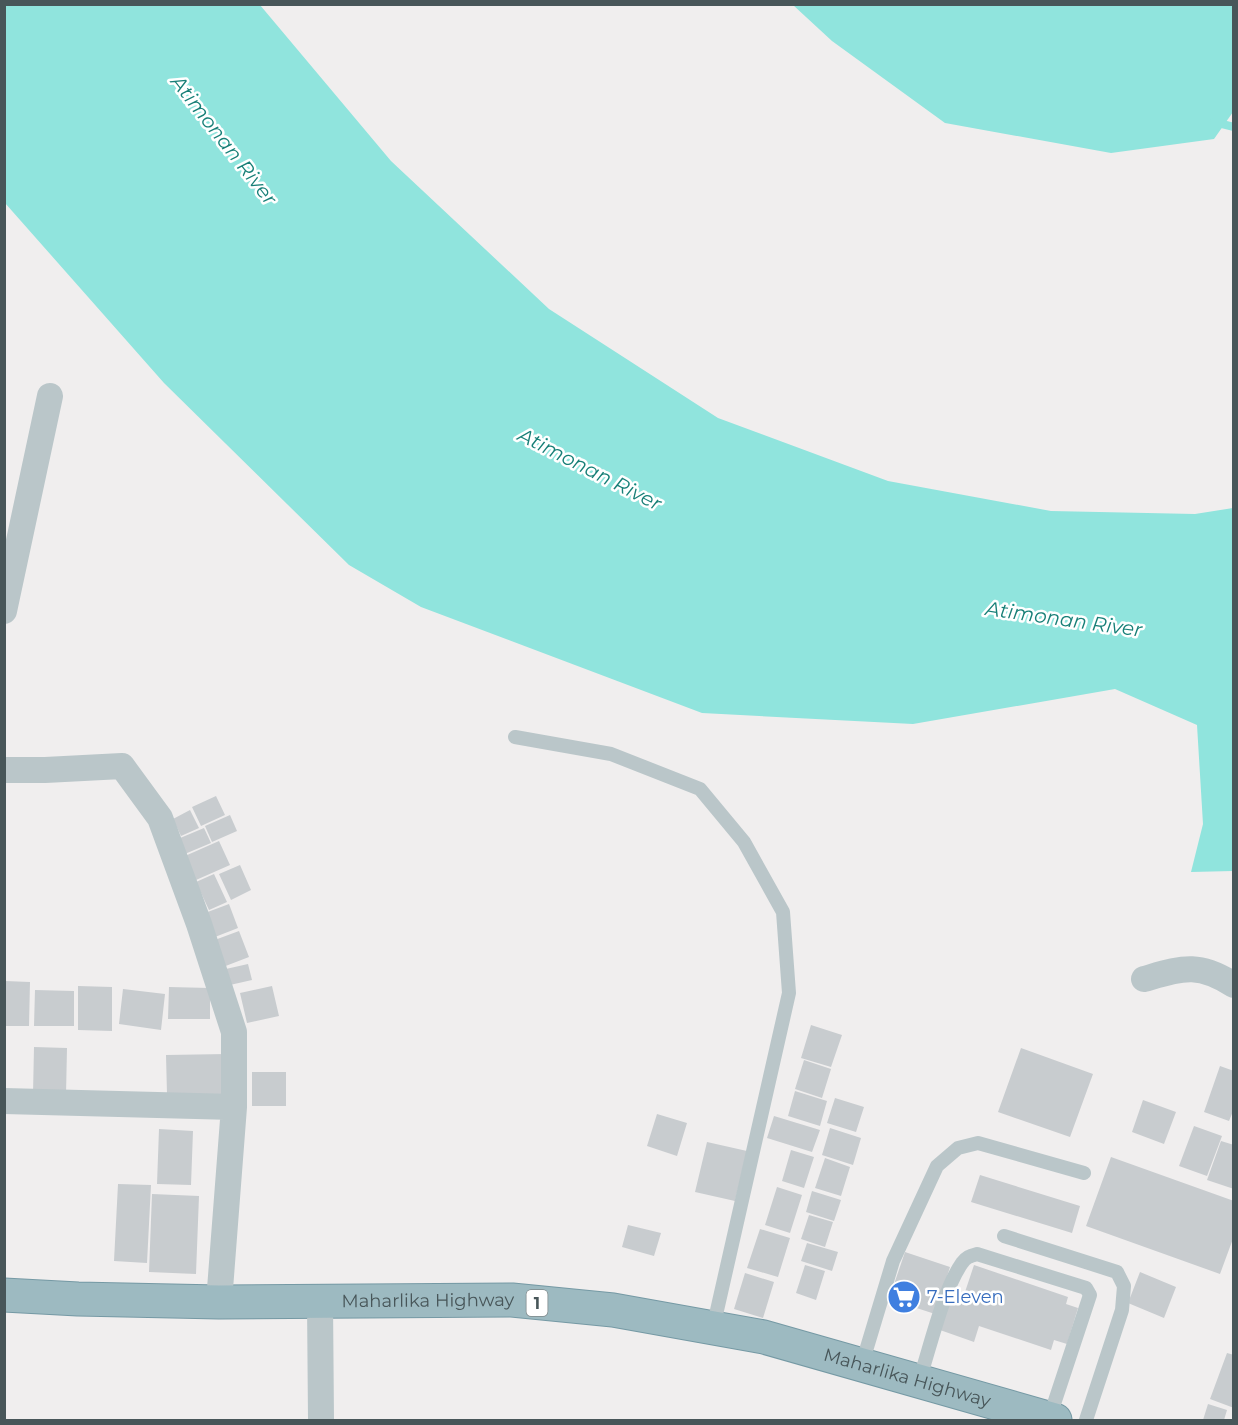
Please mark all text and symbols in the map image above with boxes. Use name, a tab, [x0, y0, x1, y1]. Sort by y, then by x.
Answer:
water label: Atimonan River	[165, 70, 283, 210]
water label: Atimonan River	[513, 422, 667, 516]
water label: Atimonan River	[983, 596, 1145, 642]
supermarket icon: 7-Eleven	[886, 1279, 922, 1315]
place label: 7-Eleven	[927, 1286, 1004, 1308]
street label: Maharlika Highway	[341, 1289, 515, 1312]
road number: 1	[526, 1290, 548, 1316]
street label: Maharlika Highway	[821, 1344, 994, 1412]

